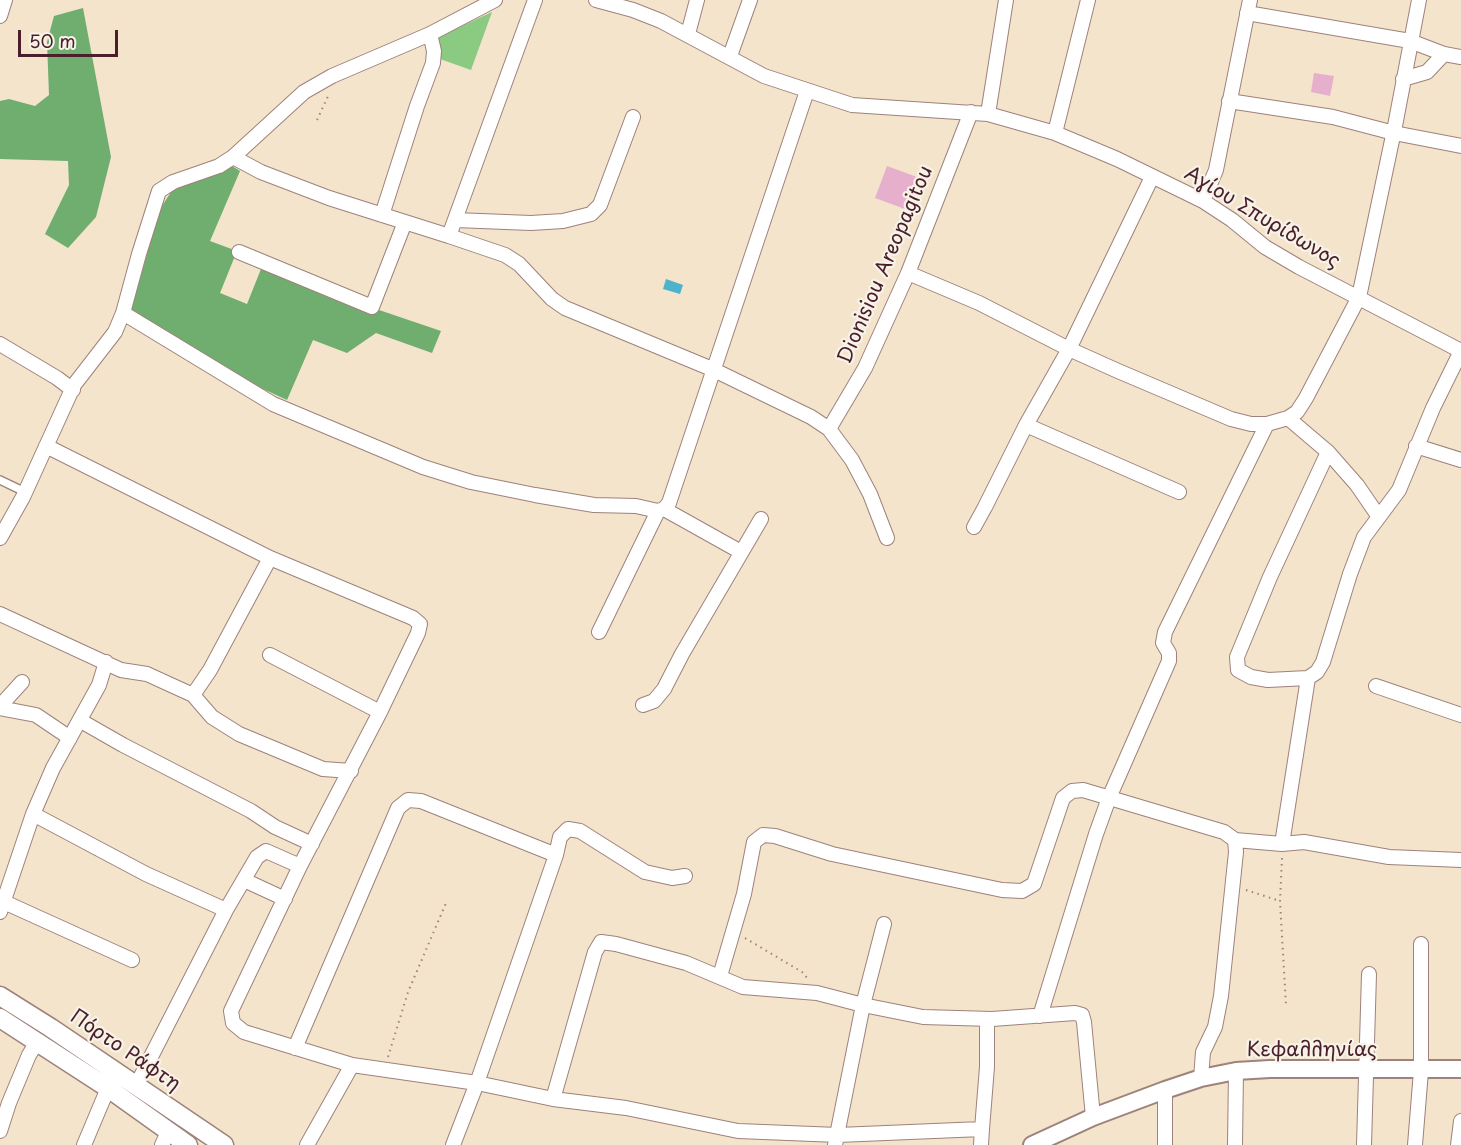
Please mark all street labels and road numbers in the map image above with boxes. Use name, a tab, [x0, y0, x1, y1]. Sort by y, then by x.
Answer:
street label: Dionisiou Areopagitou	[833, 162, 939, 368]
street label: Αγίου Σπυρίδωνος	[1180, 162, 1344, 274]
street label: Πόρτο Ράφτη	[65, 1005, 185, 1097]
street label: Κεφαλληνίας	[1247, 1038, 1377, 1062]

